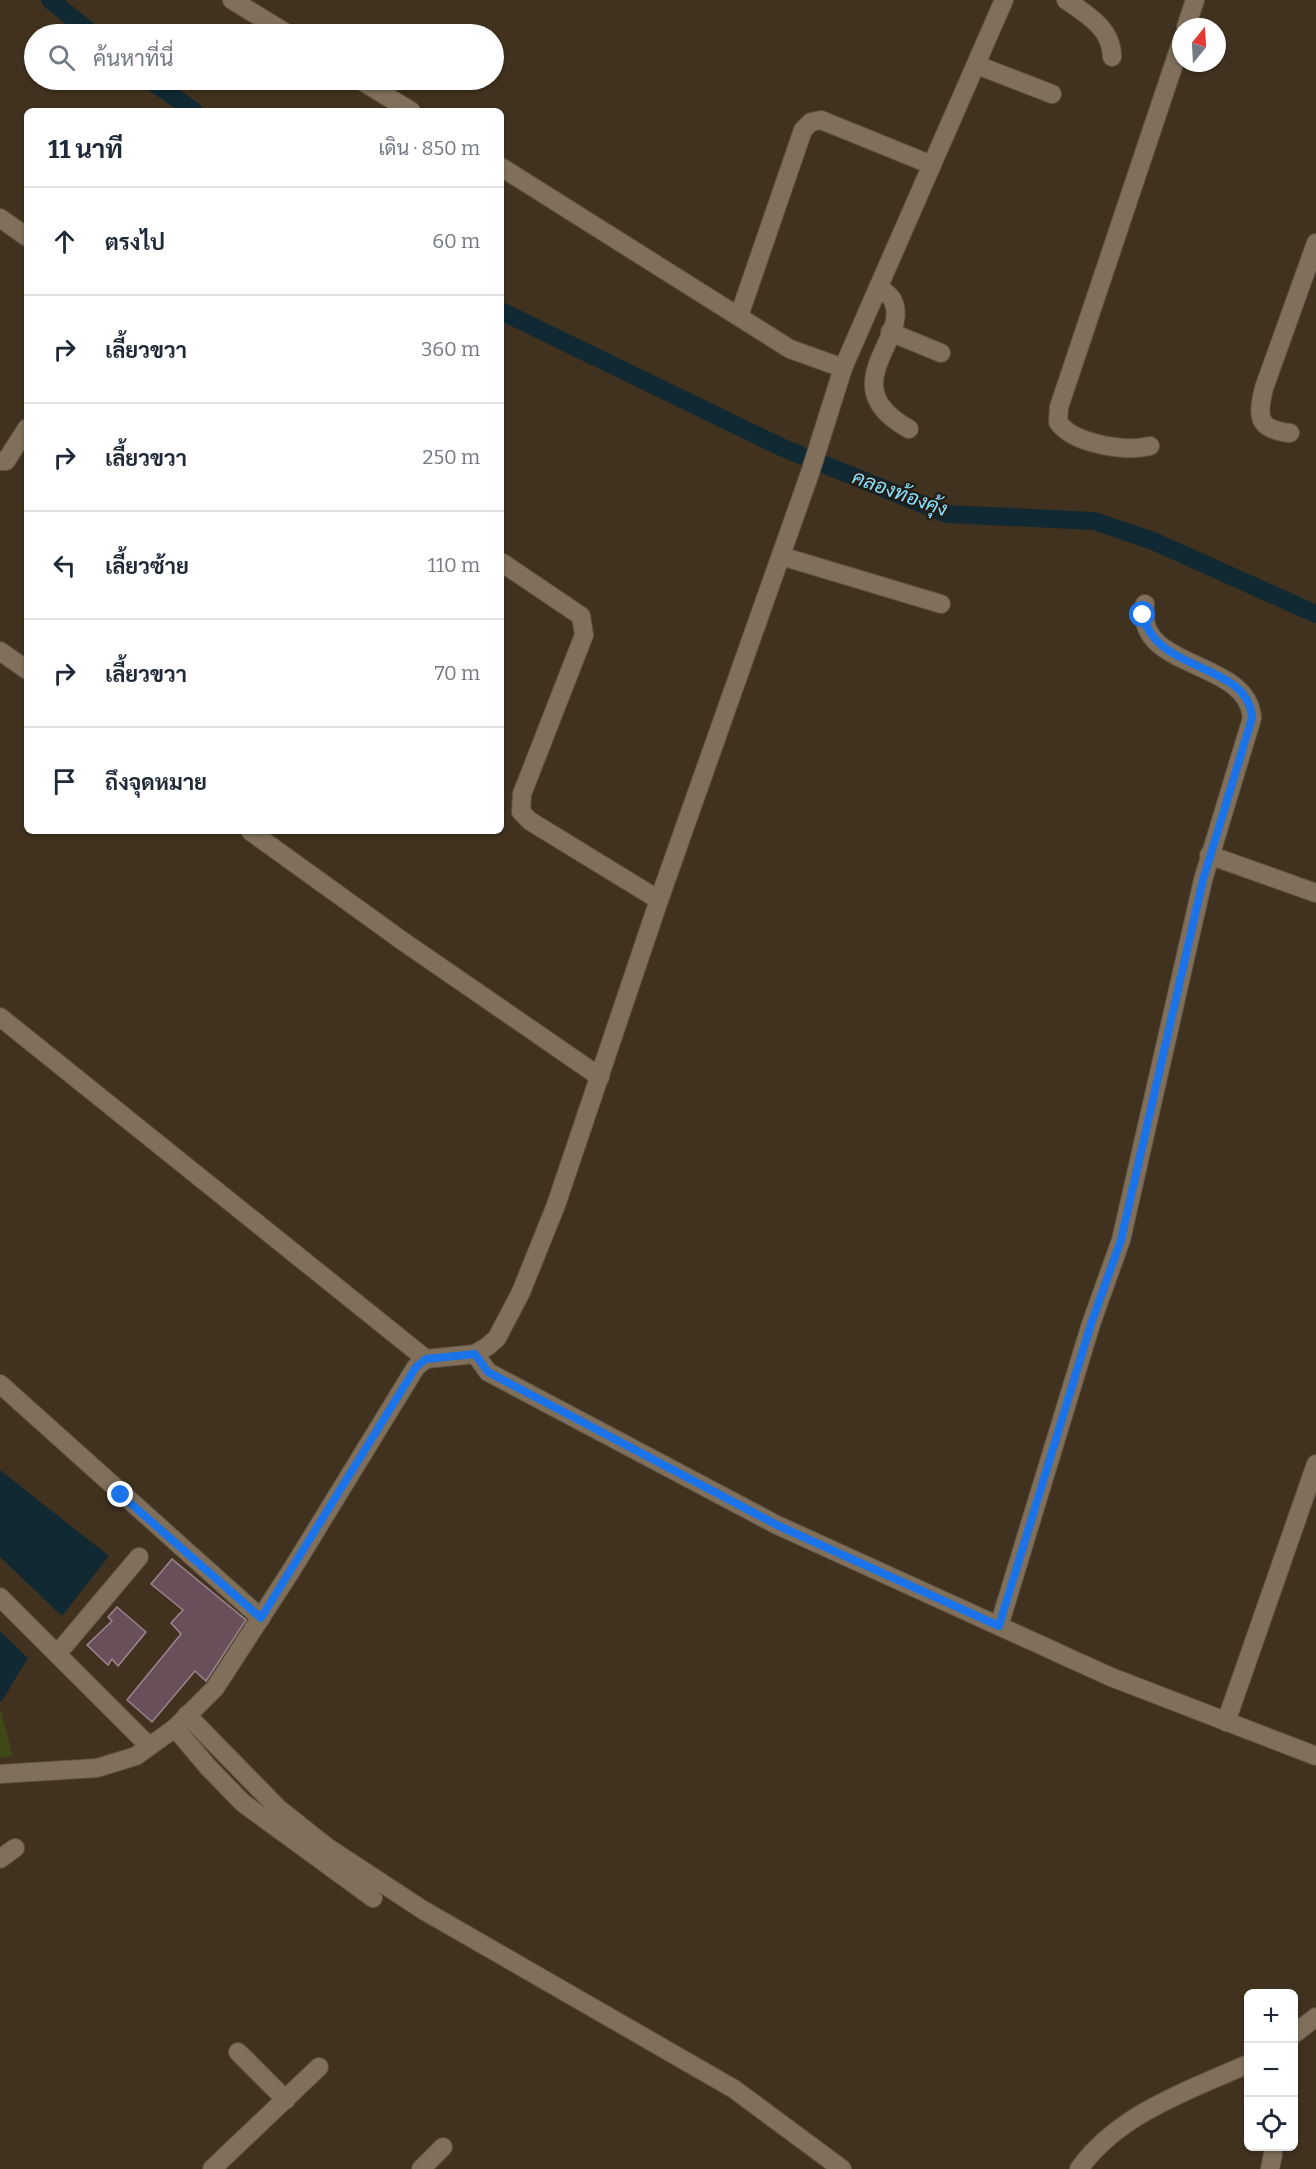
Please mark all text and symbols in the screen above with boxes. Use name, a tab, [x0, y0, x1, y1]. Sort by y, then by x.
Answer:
north arrow	[1172, 18, 1226, 72]
search box	[24, 24, 504, 90]
icon: search	[45, 41, 78, 74]
text: ค้นหาที่นี่	[93, 45, 173, 72]
text: 11 นาที	[48, 134, 123, 165]
text: เดิน · 850 m	[378, 136, 480, 160]
icon: ahead	[48, 225, 81, 258]
text: ตรงไป	[105, 229, 165, 256]
text: 60 m	[432, 229, 480, 253]
icon: right	[48, 333, 81, 366]
text: เลี้ยวขวา	[105, 337, 187, 364]
text: 360 m	[421, 337, 480, 361]
icon: right	[48, 441, 81, 474]
text: เลี้ยวขวา	[105, 445, 187, 472]
text: 250 m	[423, 445, 480, 469]
water label: คลองท้องคุ้ง	[848, 464, 951, 523]
icon: left	[48, 549, 81, 582]
text: เลี้ยวซ้าย	[105, 553, 189, 580]
text: 110 m	[428, 553, 480, 577]
route start	[1129, 601, 1155, 627]
icon: right	[48, 657, 81, 690]
text: เลี้ยวขวา	[105, 661, 187, 688]
text: 70 m	[434, 661, 480, 685]
icon: arrive	[48, 765, 81, 798]
text: ถึงจุดหมาย	[105, 769, 207, 796]
route end	[107, 1481, 133, 1507]
map controls	[1244, 1989, 1298, 2151]
button: +	[1244, 1989, 1298, 2043]
button: −	[1244, 2043, 1298, 2097]
button: locate	[1244, 2097, 1298, 2151]

